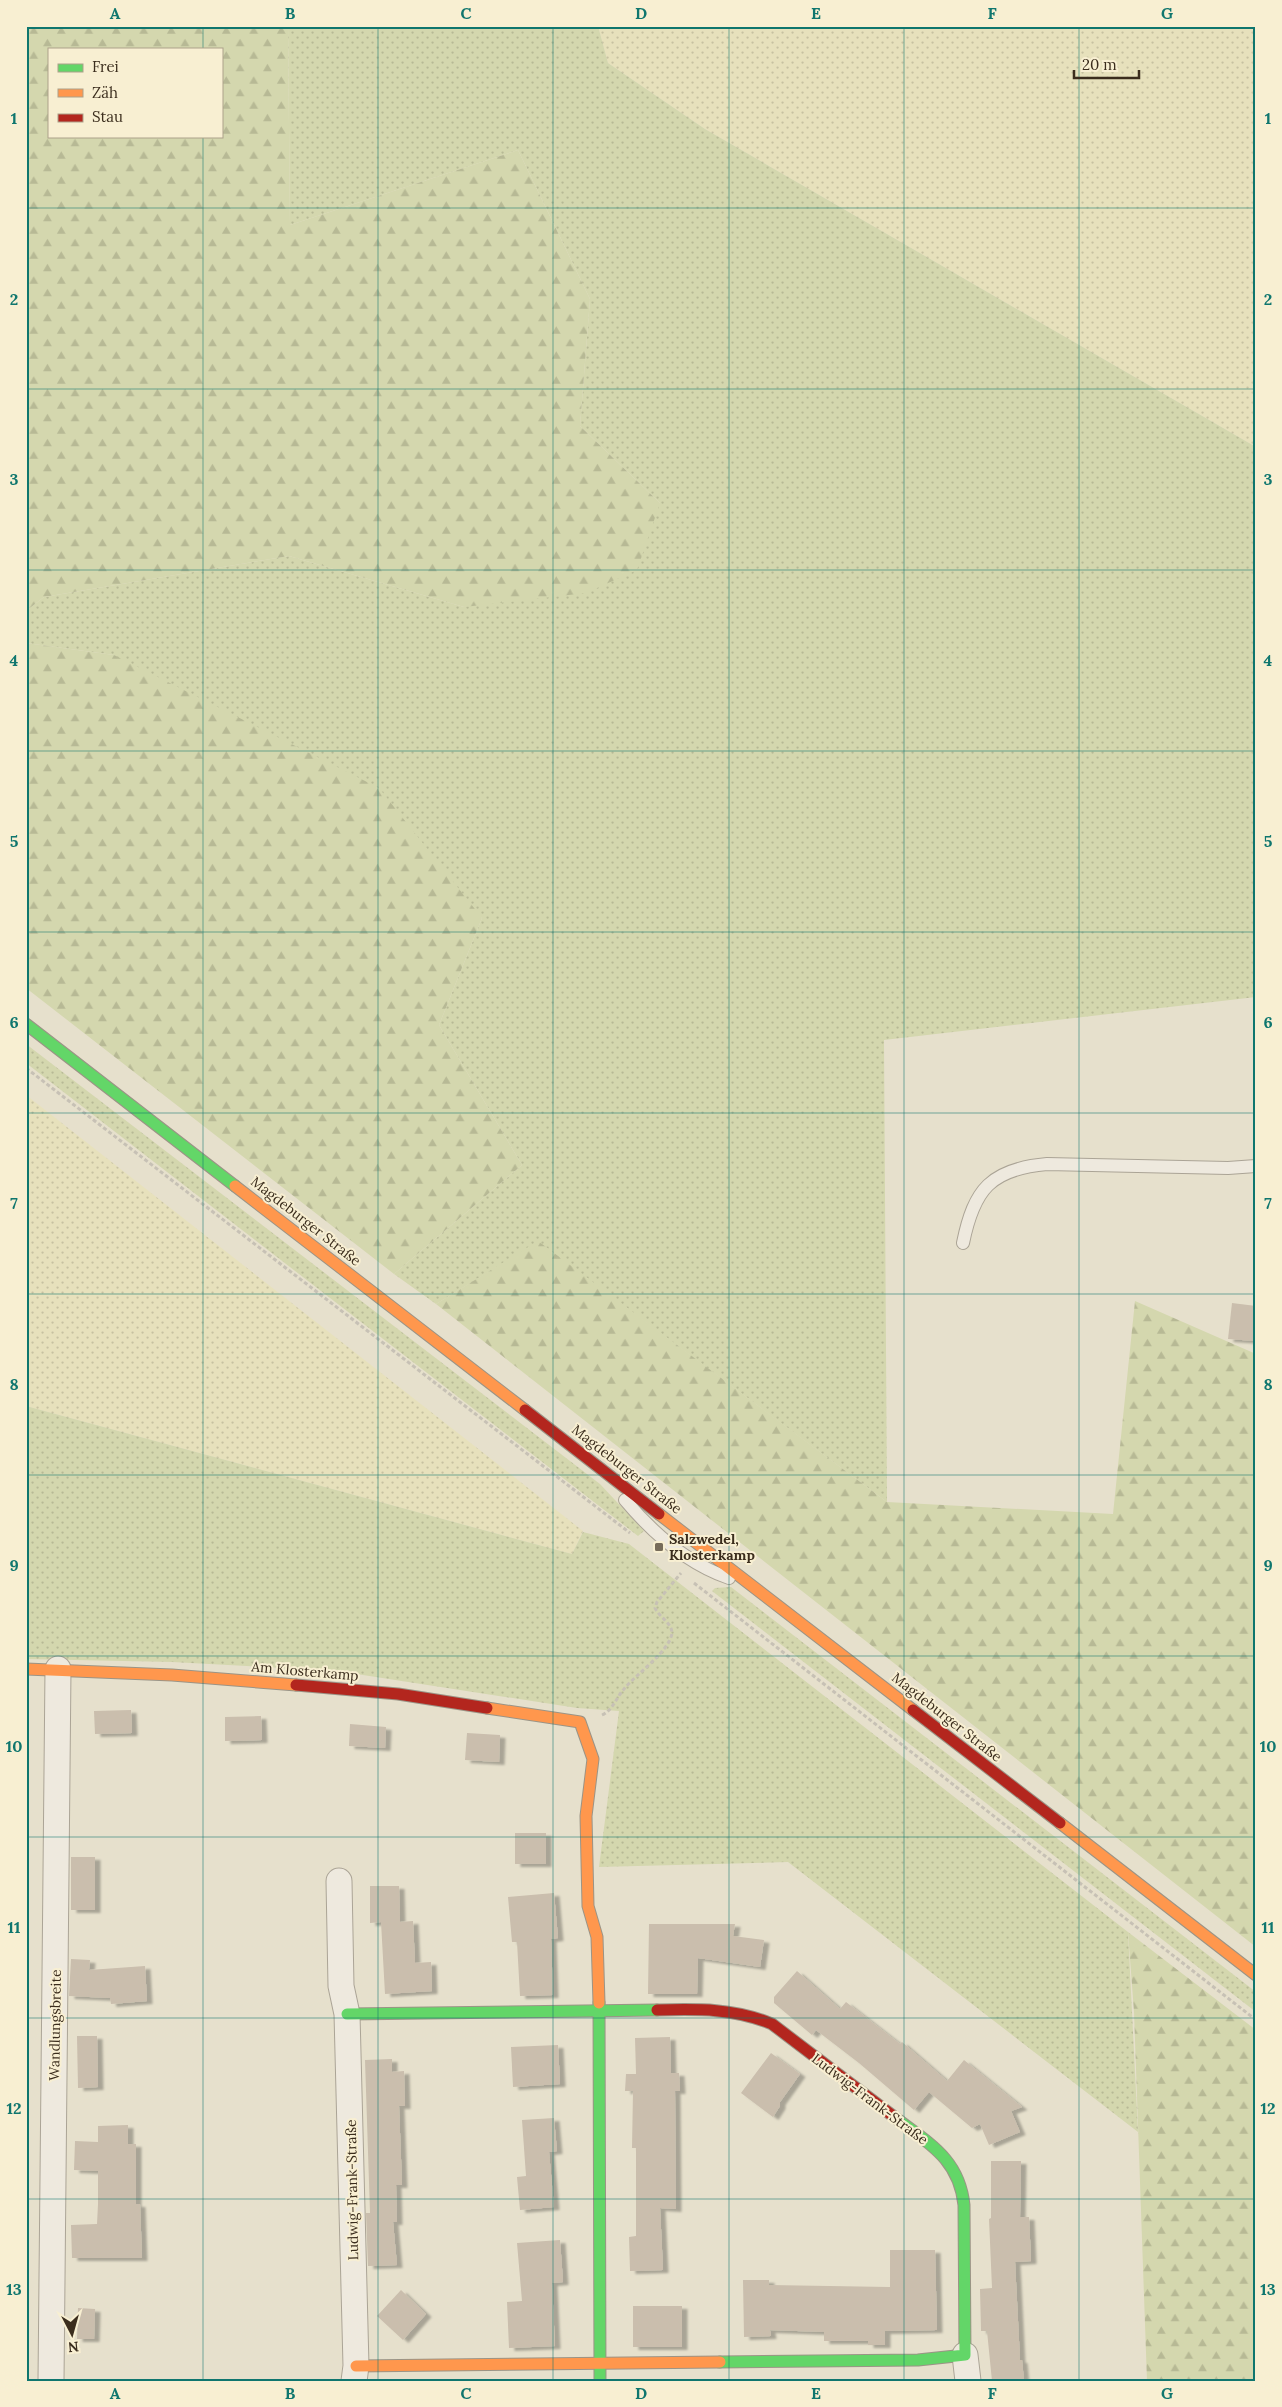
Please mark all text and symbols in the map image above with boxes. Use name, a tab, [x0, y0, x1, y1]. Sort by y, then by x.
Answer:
text: A	[110, 3, 121, 23]
text: B	[285, 3, 296, 23]
text: C	[460, 3, 472, 23]
text: D	[635, 3, 647, 23]
text: E	[811, 3, 821, 23]
text: F	[987, 3, 997, 23]
text: G	[1161, 3, 1173, 23]
legend	[48, 48, 222, 138]
scale bar	[1074, 48, 1140, 80]
text: 20 m	[1082, 55, 1117, 74]
text: Frei	[92, 57, 119, 76]
text: Zäh	[92, 83, 118, 102]
text: Stau	[92, 107, 123, 126]
text: 1	[11, 108, 17, 128]
text: 1	[1265, 108, 1271, 128]
text: 2	[10, 289, 18, 309]
text: 2	[1264, 289, 1272, 309]
text: 3	[10, 469, 19, 489]
text: 3	[1264, 469, 1273, 489]
text: 4	[10, 650, 19, 670]
text: 4	[1264, 650, 1273, 670]
text: 5	[10, 831, 19, 851]
text: 5	[1264, 831, 1273, 851]
text: 6	[9, 1012, 19, 1032]
text: 6	[1263, 1012, 1273, 1032]
street label: Magdeburger Straße	[247, 1172, 365, 1270]
text: 7	[10, 1193, 18, 1213]
text: 7	[1264, 1193, 1272, 1213]
text: 8	[9, 1374, 19, 1394]
text: 8	[1263, 1374, 1273, 1394]
street label: Magdeburger Straße	[568, 1420, 686, 1518]
place label: Salzwedel, Klosterkamp	[669, 1530, 755, 1564]
marker: Salzwedel, Klosterkamp	[653, 1541, 665, 1553]
text: 9	[9, 1555, 19, 1575]
text: 9	[1263, 1555, 1273, 1575]
street label: Am Klosterkamp	[250, 1657, 359, 1685]
street label: Magdeburger Straße	[888, 1668, 1006, 1766]
text: 10	[6, 1736, 22, 1756]
text: 10	[1260, 1736, 1276, 1756]
text: 11	[8, 1917, 21, 1937]
text: 11	[1262, 1917, 1275, 1937]
street label: Wandlungsbreite	[45, 1969, 65, 2081]
street label: Ludwig-Frank-Straße	[808, 2049, 932, 2149]
text: 12	[6, 2098, 22, 2118]
text: 12	[1260, 2098, 1276, 2118]
street label: Ludwig-Frank-Straße	[342, 2119, 362, 2261]
text: 13	[6, 2279, 22, 2299]
text: 13	[1260, 2279, 1276, 2299]
north arrow	[48, 2310, 98, 2360]
text: N	[67, 2337, 80, 2356]
text: A	[110, 2383, 121, 2403]
text: B	[285, 2383, 296, 2403]
text: C	[460, 2383, 472, 2403]
text: D	[635, 2383, 647, 2403]
text: E	[811, 2383, 821, 2403]
text: F	[987, 2383, 997, 2403]
text: G	[1161, 2383, 1173, 2403]

